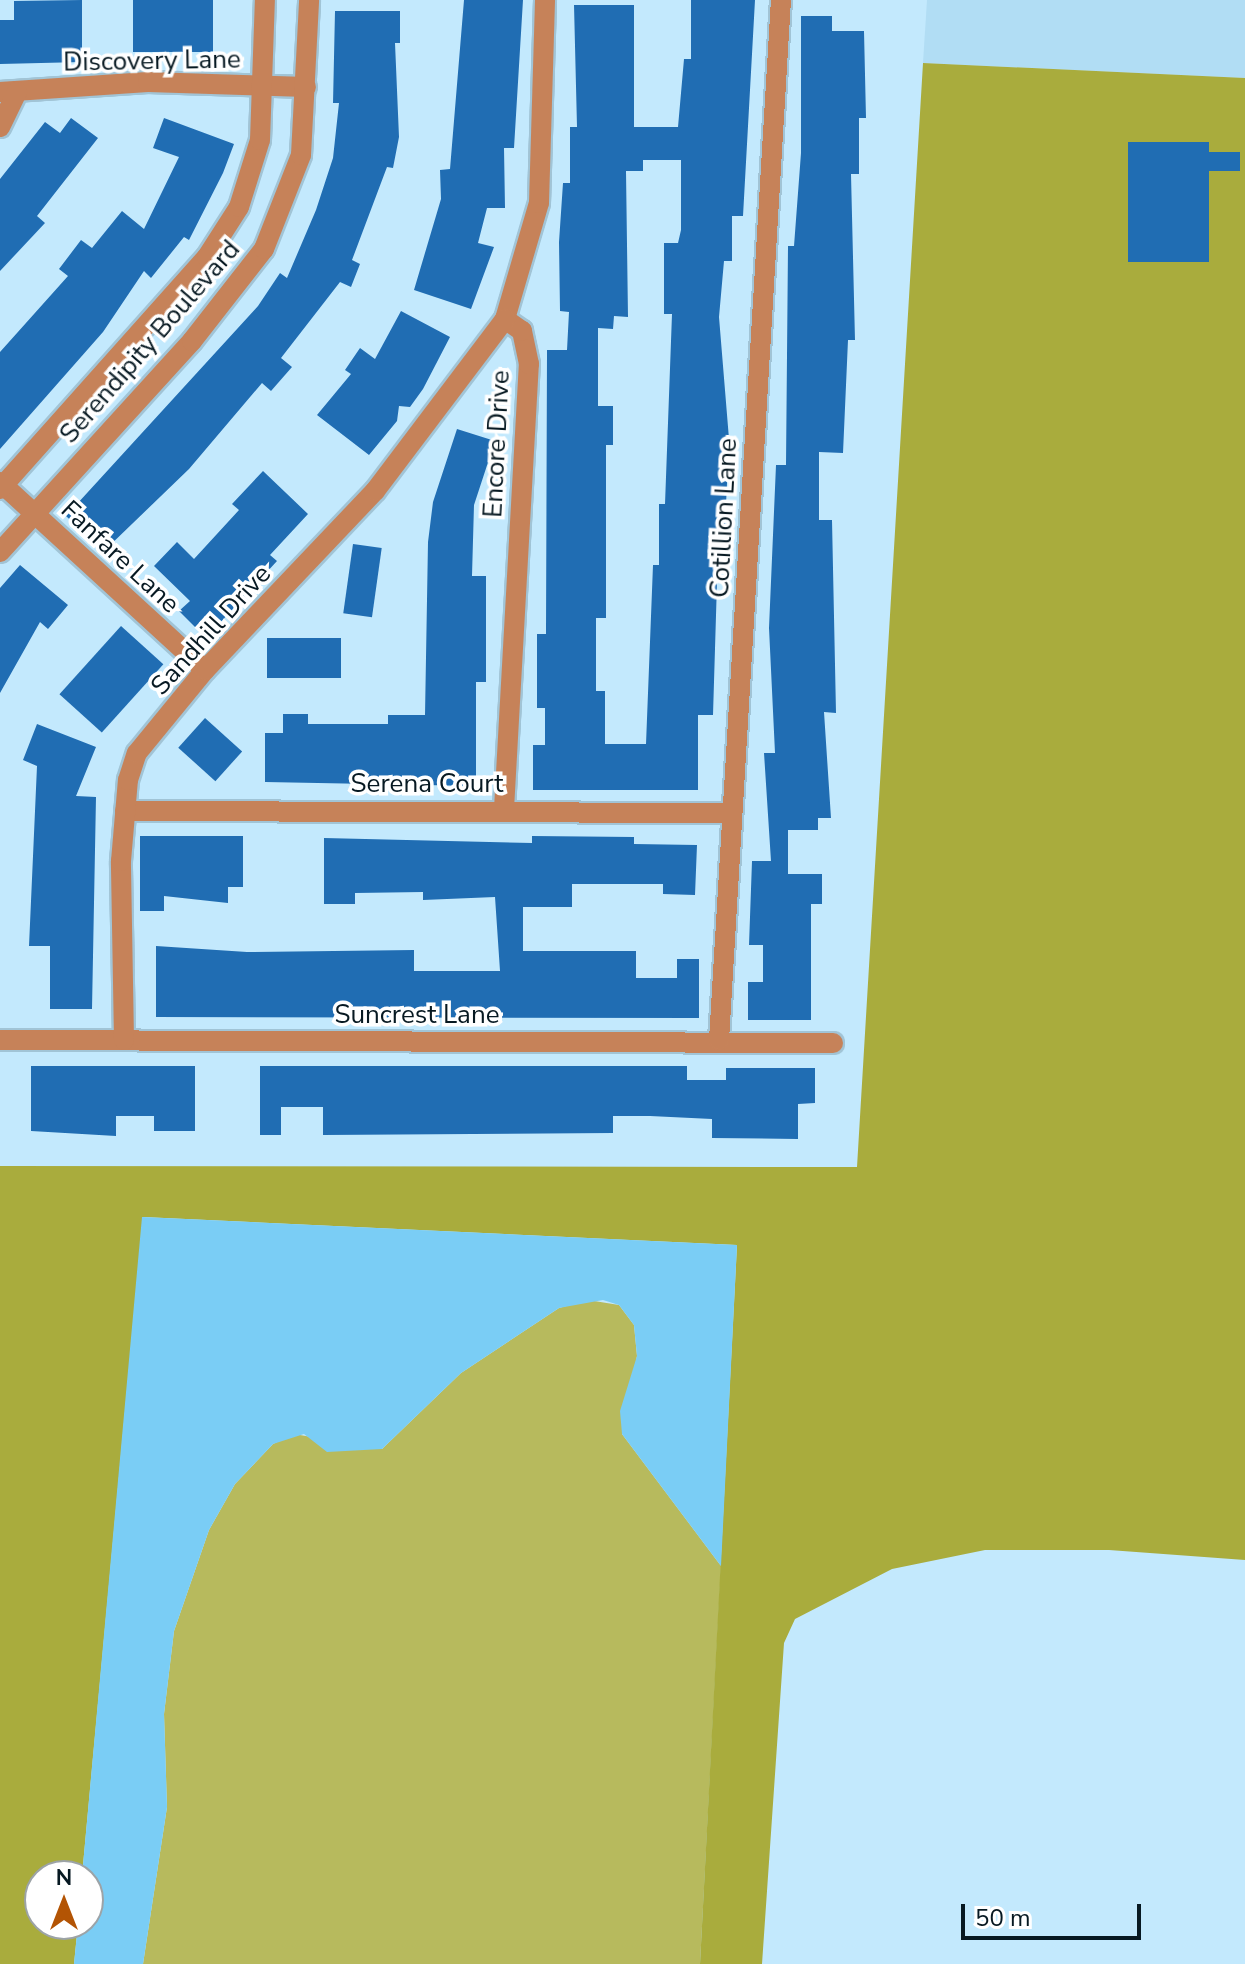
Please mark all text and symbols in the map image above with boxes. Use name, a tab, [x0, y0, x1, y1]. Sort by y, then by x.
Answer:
street label: Discovery Lane	[63, 44, 241, 78]
street label: Serendipity Boulevard	[53, 234, 247, 450]
street label: Encore Drive	[478, 370, 516, 518]
street label: Cotillion Lane	[704, 437, 744, 599]
street label: Fanfare Lane	[54, 494, 186, 620]
street label: Sandhill Drive	[144, 559, 278, 701]
street label: Serena Court	[351, 768, 503, 800]
street label: Suncrest Lane	[334, 999, 500, 1031]
north arrow	[24, 1860, 104, 1940]
text: N	[56, 1863, 72, 1893]
scale bar	[965, 1888, 1145, 1938]
text: 50 m	[975, 1902, 1031, 1934]

